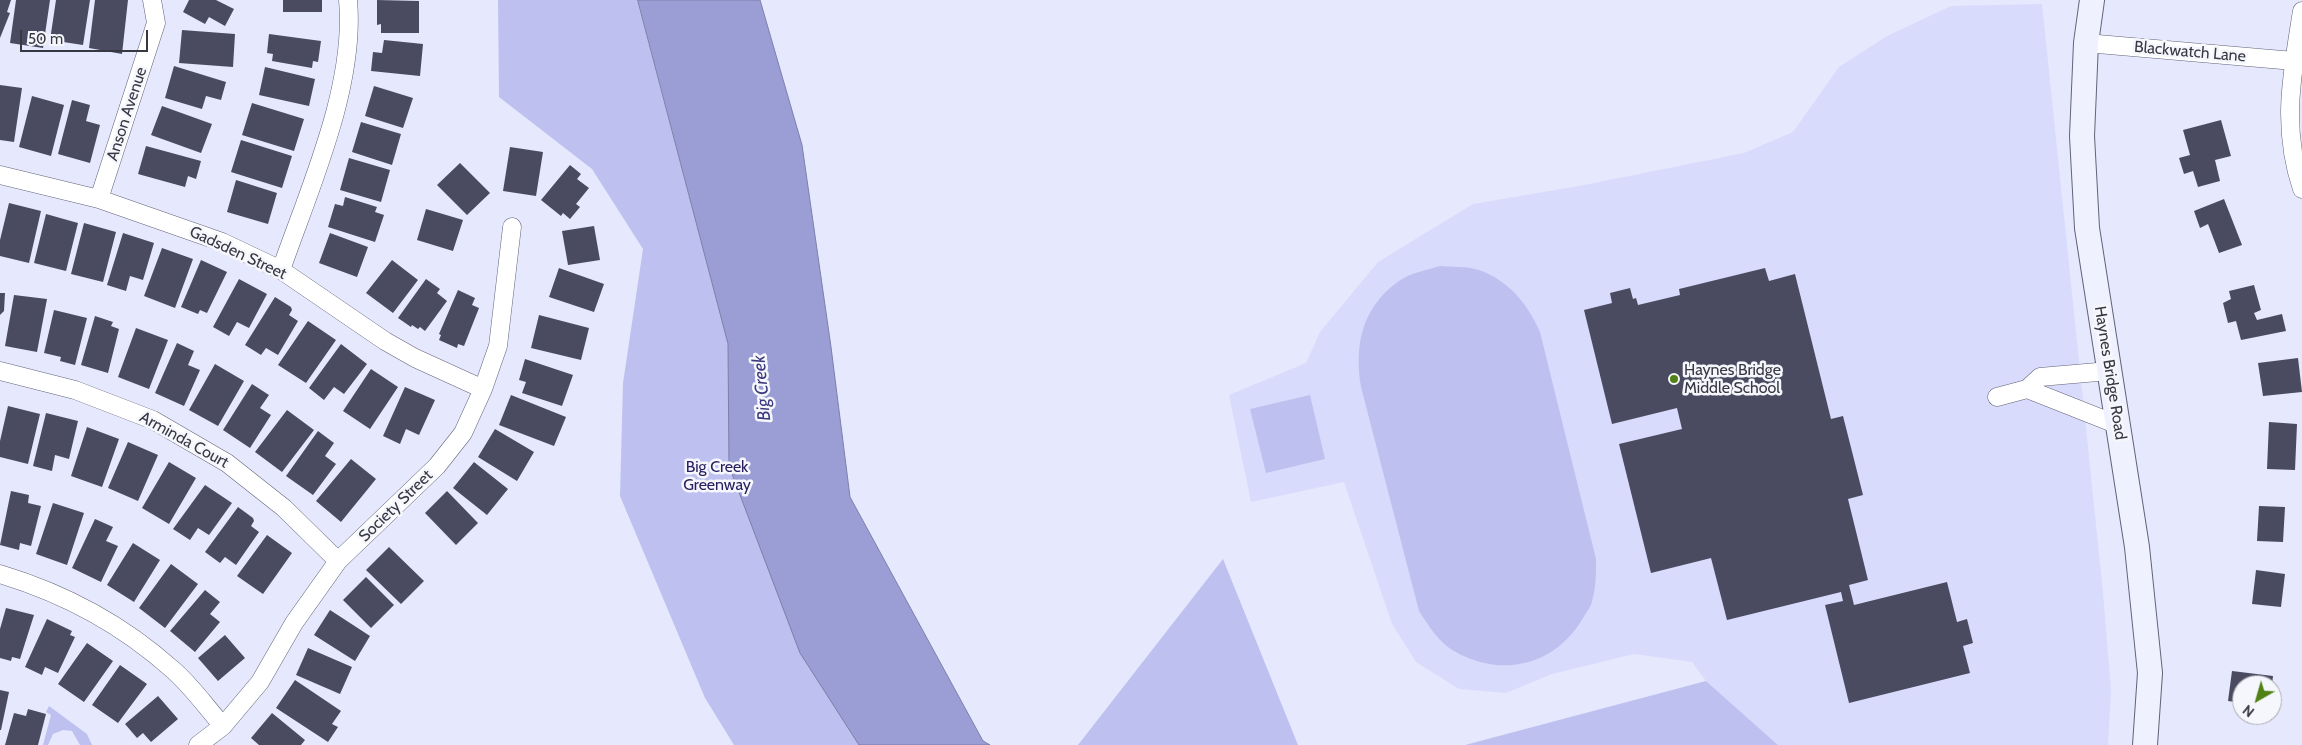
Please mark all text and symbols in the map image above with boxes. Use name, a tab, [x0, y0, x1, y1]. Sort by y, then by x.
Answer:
scale bar	[22, 20, 150, 52]
text: 50 m	[28, 30, 63, 48]
street label: Blackwatch Lane	[2133, 38, 2247, 66]
street label: Anson Avenue	[103, 65, 151, 163]
street label: Gadsden Street	[187, 222, 289, 284]
street label: Haynes Bridge Road	[2090, 305, 2130, 441]
water label: Big Creek	[748, 354, 776, 422]
place label: Haynes Bridge Middle School	[1684, 360, 1781, 398]
marker: Haynes Bridge Middle School	[1668, 373, 1680, 385]
street label: Arminda Court	[136, 408, 232, 472]
park label: Big Creek Greenway	[683, 457, 751, 495]
street label: Society Street	[355, 466, 437, 546]
north arrow	[2232, 675, 2282, 725]
text: N	[2239, 701, 2258, 721]

